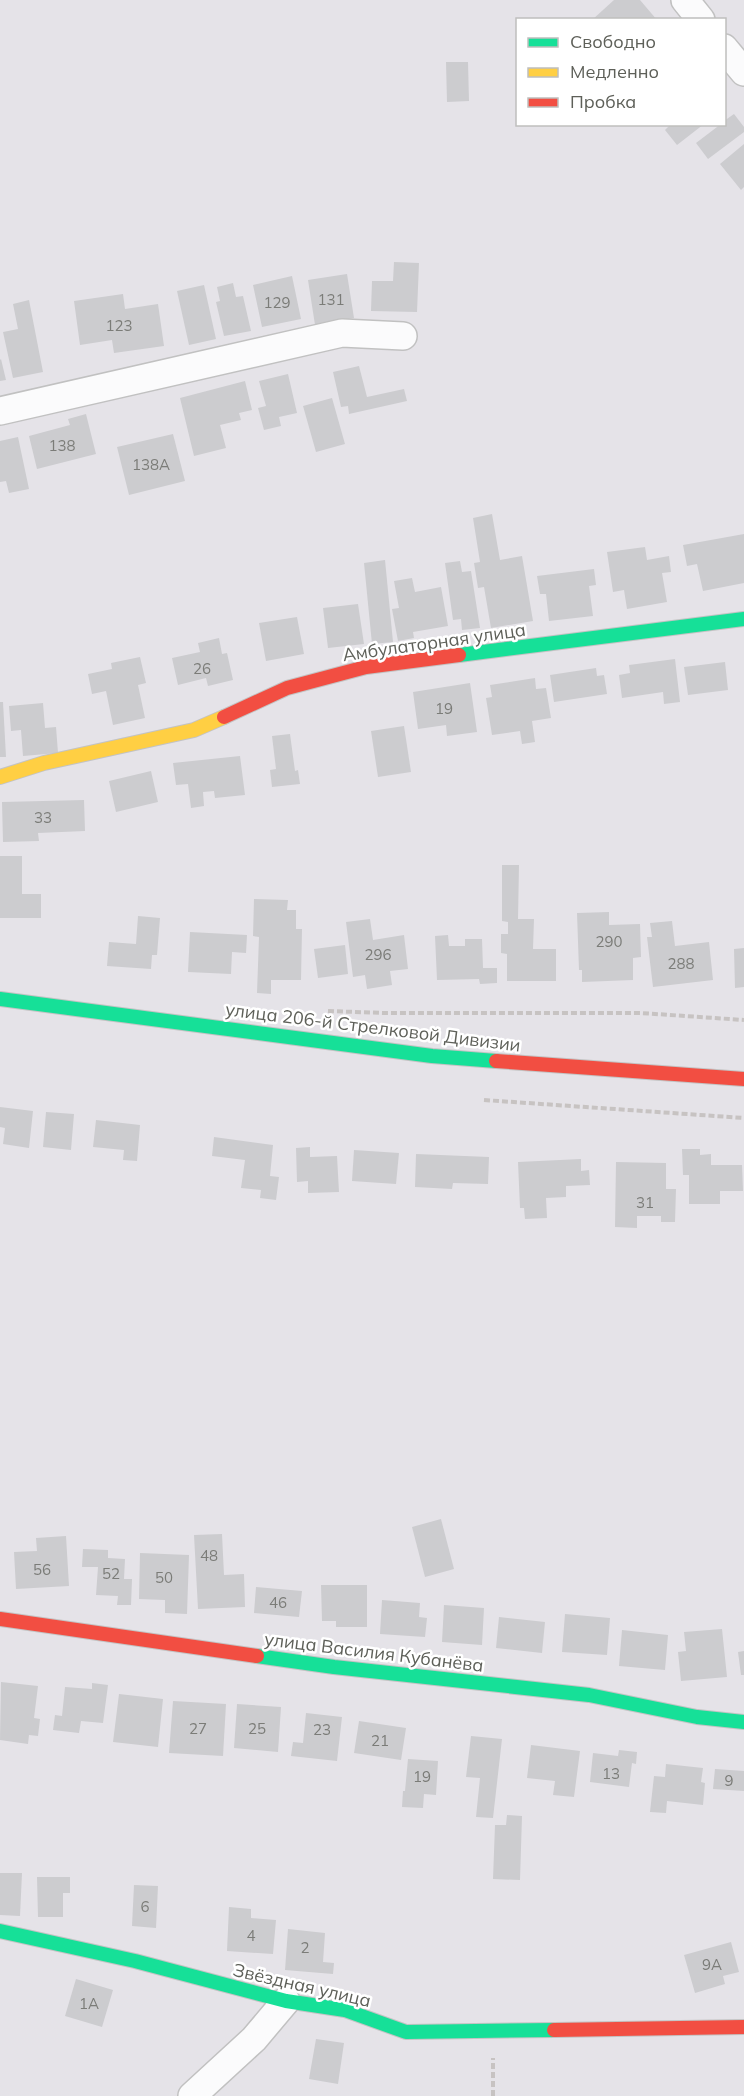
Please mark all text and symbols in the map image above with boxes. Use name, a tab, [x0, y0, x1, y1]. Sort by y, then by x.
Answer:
legend	[516, 18, 726, 126]
text: Свободно	[570, 30, 656, 53]
text: Медленно	[570, 60, 659, 83]
text: Пробка	[570, 90, 636, 113]
house number: 131	[317, 290, 345, 309]
house number: 129	[263, 293, 291, 312]
house number: 123	[105, 316, 133, 335]
house number: 138	[48, 436, 76, 455]
house number: 138А	[132, 455, 170, 474]
street label: Амбулаторная улица	[341, 618, 527, 666]
house number: 26	[193, 659, 211, 678]
house number: 19	[435, 699, 453, 718]
house number: 33	[34, 808, 52, 827]
house number: 290	[595, 932, 623, 951]
house number: 296	[364, 945, 392, 964]
house number: 288	[667, 954, 695, 973]
street label: улица 206-й Стрелковой Дивизии	[224, 997, 522, 1057]
house number: 31	[636, 1193, 654, 1212]
house number: 48	[200, 1546, 218, 1565]
house number: 56	[33, 1560, 51, 1579]
house number: 52	[102, 1564, 120, 1583]
house number: 50	[155, 1568, 173, 1587]
house number: 46	[269, 1593, 287, 1612]
street label: улица Василия Кубанёва	[263, 1627, 485, 1677]
house number: 27	[189, 1719, 207, 1738]
house number: 25	[248, 1719, 266, 1738]
house number: 23	[313, 1720, 331, 1739]
house number: 21	[371, 1731, 389, 1750]
house number: 13	[602, 1764, 620, 1783]
house number: 19	[413, 1767, 431, 1786]
house number: 9	[724, 1771, 734, 1790]
house number: 6	[140, 1897, 150, 1916]
house number: 4	[246, 1926, 256, 1945]
house number: 2	[300, 1938, 310, 1957]
house number: 9А	[702, 1955, 722, 1974]
street label: Звёздная улица	[231, 1958, 373, 2012]
house number: 1А	[79, 1994, 99, 2013]

